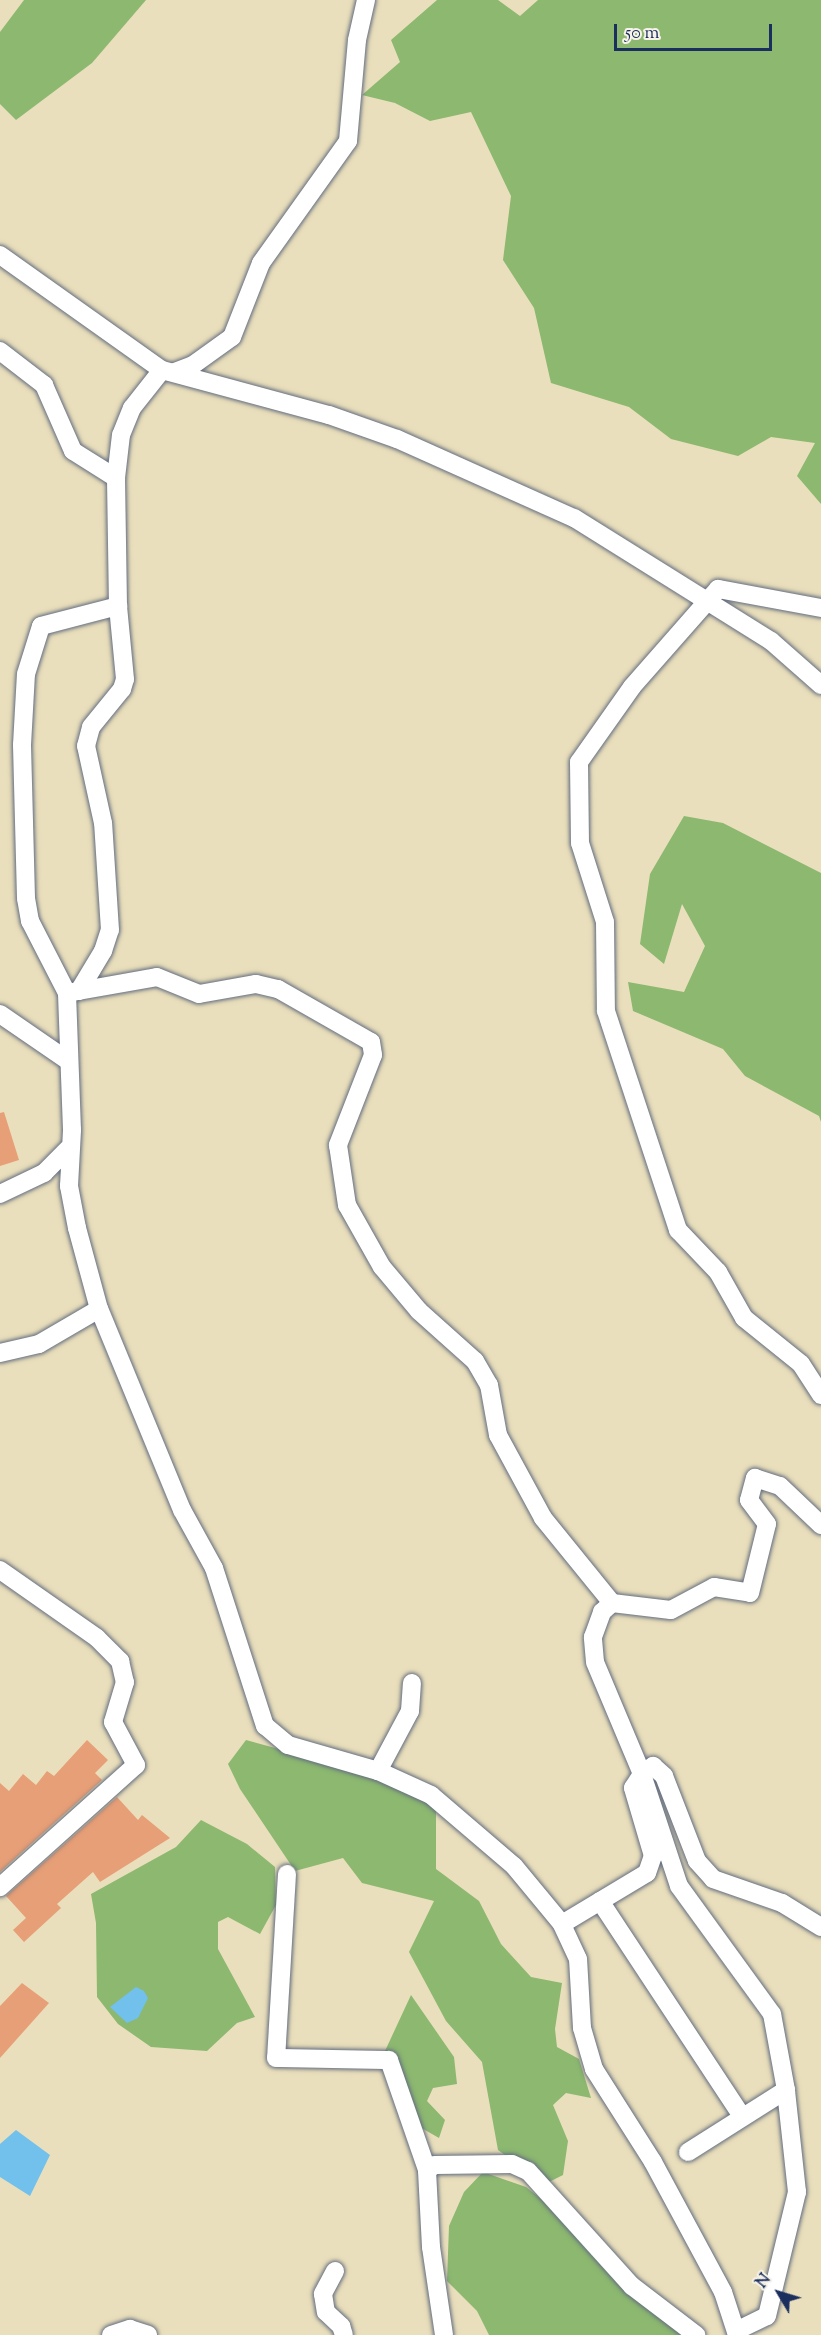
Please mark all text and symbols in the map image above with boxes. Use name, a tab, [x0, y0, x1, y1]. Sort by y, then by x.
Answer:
scale bar	[617, 12, 774, 50]
text: 50 m	[625, 21, 659, 47]
north arrow	[749, 2263, 809, 2323]
text: N	[751, 2269, 777, 2294]

